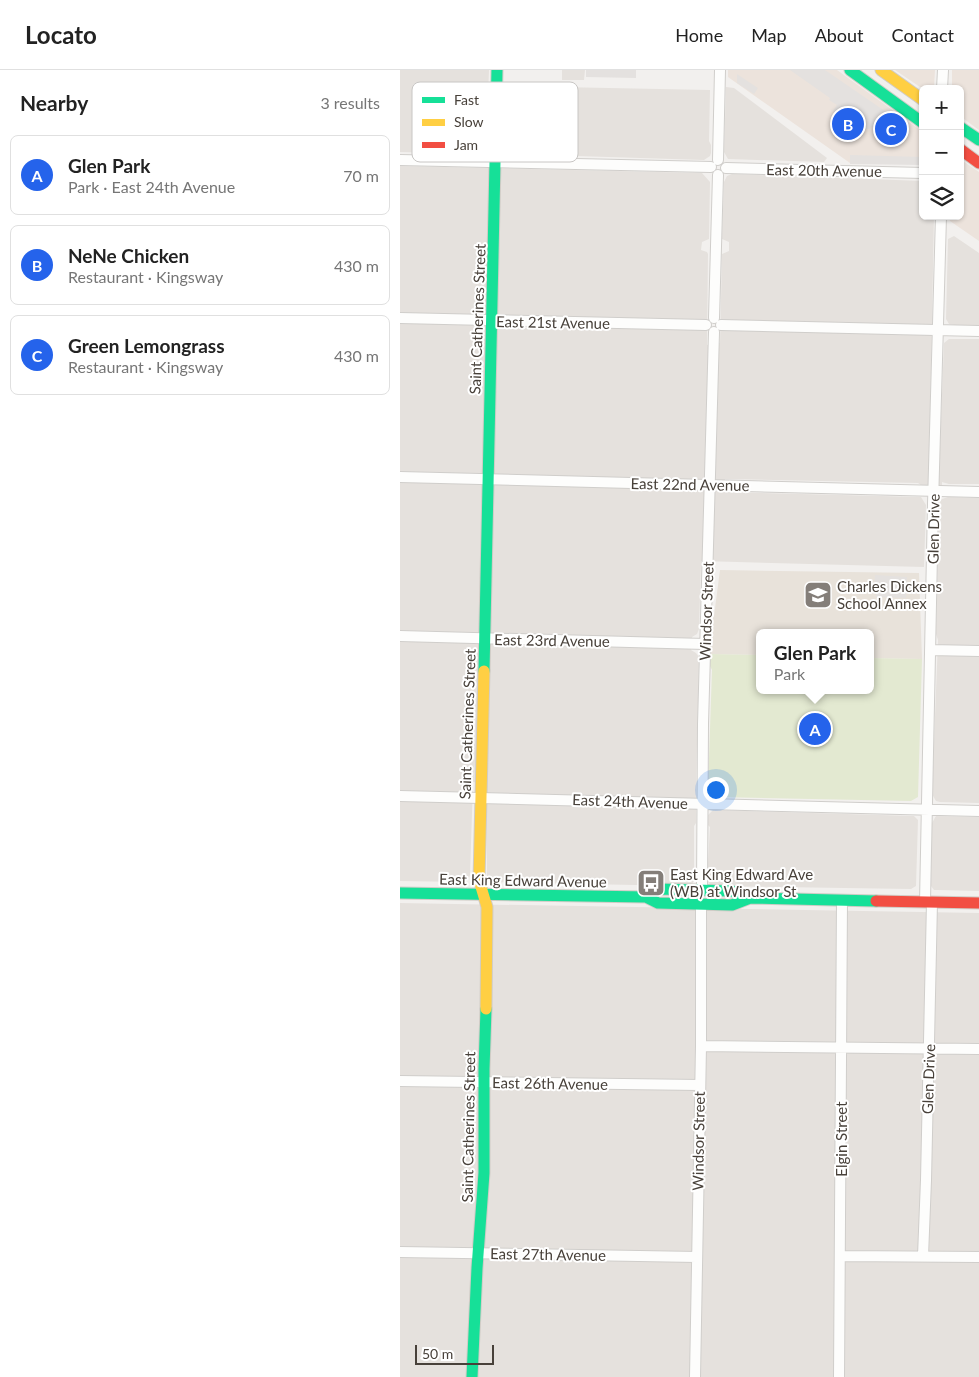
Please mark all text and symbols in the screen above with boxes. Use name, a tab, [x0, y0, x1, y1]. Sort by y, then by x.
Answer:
text: Locato	[25, 20, 97, 49]
text: Home	[675, 24, 723, 46]
text: Map	[751, 24, 787, 46]
text: About	[815, 24, 864, 46]
text: Contact	[892, 24, 954, 46]
legend	[412, 82, 578, 162]
map controls	[919, 85, 964, 220]
button: +	[919, 85, 964, 130]
text: Nearby	[20, 90, 88, 115]
text: Fast	[454, 91, 479, 108]
text: 3 results	[320, 93, 380, 112]
pin: B	[832, 105, 864, 143]
pin: C	[875, 110, 907, 148]
text: Slow	[454, 113, 484, 130]
button: −	[919, 130, 964, 175]
text: Jam	[454, 136, 478, 153]
text: Glen Park	[68, 154, 150, 177]
street label: East 20th Avenue	[766, 160, 882, 180]
text: A	[31, 166, 43, 185]
text: 70 m	[343, 166, 379, 185]
button: layers	[919, 175, 964, 220]
text: Park · East 24th Avenue	[68, 177, 235, 196]
street label: Saint Catherines Street	[465, 243, 489, 395]
text: NeNe Chicken	[68, 244, 189, 267]
text: B	[32, 256, 42, 275]
text: 430 m	[334, 256, 379, 275]
text: Restaurant · Kingsway	[68, 267, 223, 286]
street label: East 21st Avenue	[496, 312, 610, 332]
text: Green Lemongrass	[68, 334, 225, 357]
text: C	[32, 346, 42, 365]
text: 430 m	[334, 346, 379, 365]
text: Restaurant · Kingsway	[68, 357, 223, 376]
street label: East 22nd Avenue	[630, 474, 750, 494]
street label: Glen Drive	[923, 494, 943, 564]
street label: Windsor Street	[695, 560, 717, 661]
place label: Charles Dickens School Annex	[837, 577, 942, 612]
school or university icon: Charles Dickens School Annex	[803, 580, 833, 610]
popup	[756, 629, 874, 694]
street label: East 23rd Avenue	[494, 630, 610, 650]
text: Glen Park	[774, 641, 856, 664]
street label: Saint Catherines Street	[455, 648, 479, 800]
text: Park	[774, 664, 805, 683]
pin: A	[799, 710, 831, 748]
your location	[703, 777, 729, 803]
street label: East 24th Avenue	[572, 790, 688, 812]
place label: East King Edward Ave (WB) at Windsor St	[670, 865, 813, 900]
bus stop icon: East King Edward Ave (WB) at Windsor St	[636, 868, 666, 898]
street label: East King Edward Avenue	[439, 870, 607, 890]
street label: Glen Drive	[918, 1043, 938, 1114]
street label: Saint Catherines Street	[458, 1051, 478, 1203]
street label: East 26th Avenue	[492, 1073, 608, 1093]
street label: Windsor Street	[688, 1091, 708, 1191]
street label: Elgin Street	[832, 1101, 850, 1177]
street label: East 27th Avenue	[490, 1244, 606, 1264]
scale bar	[415, 1342, 494, 1365]
text: 50 m	[422, 1345, 453, 1362]

